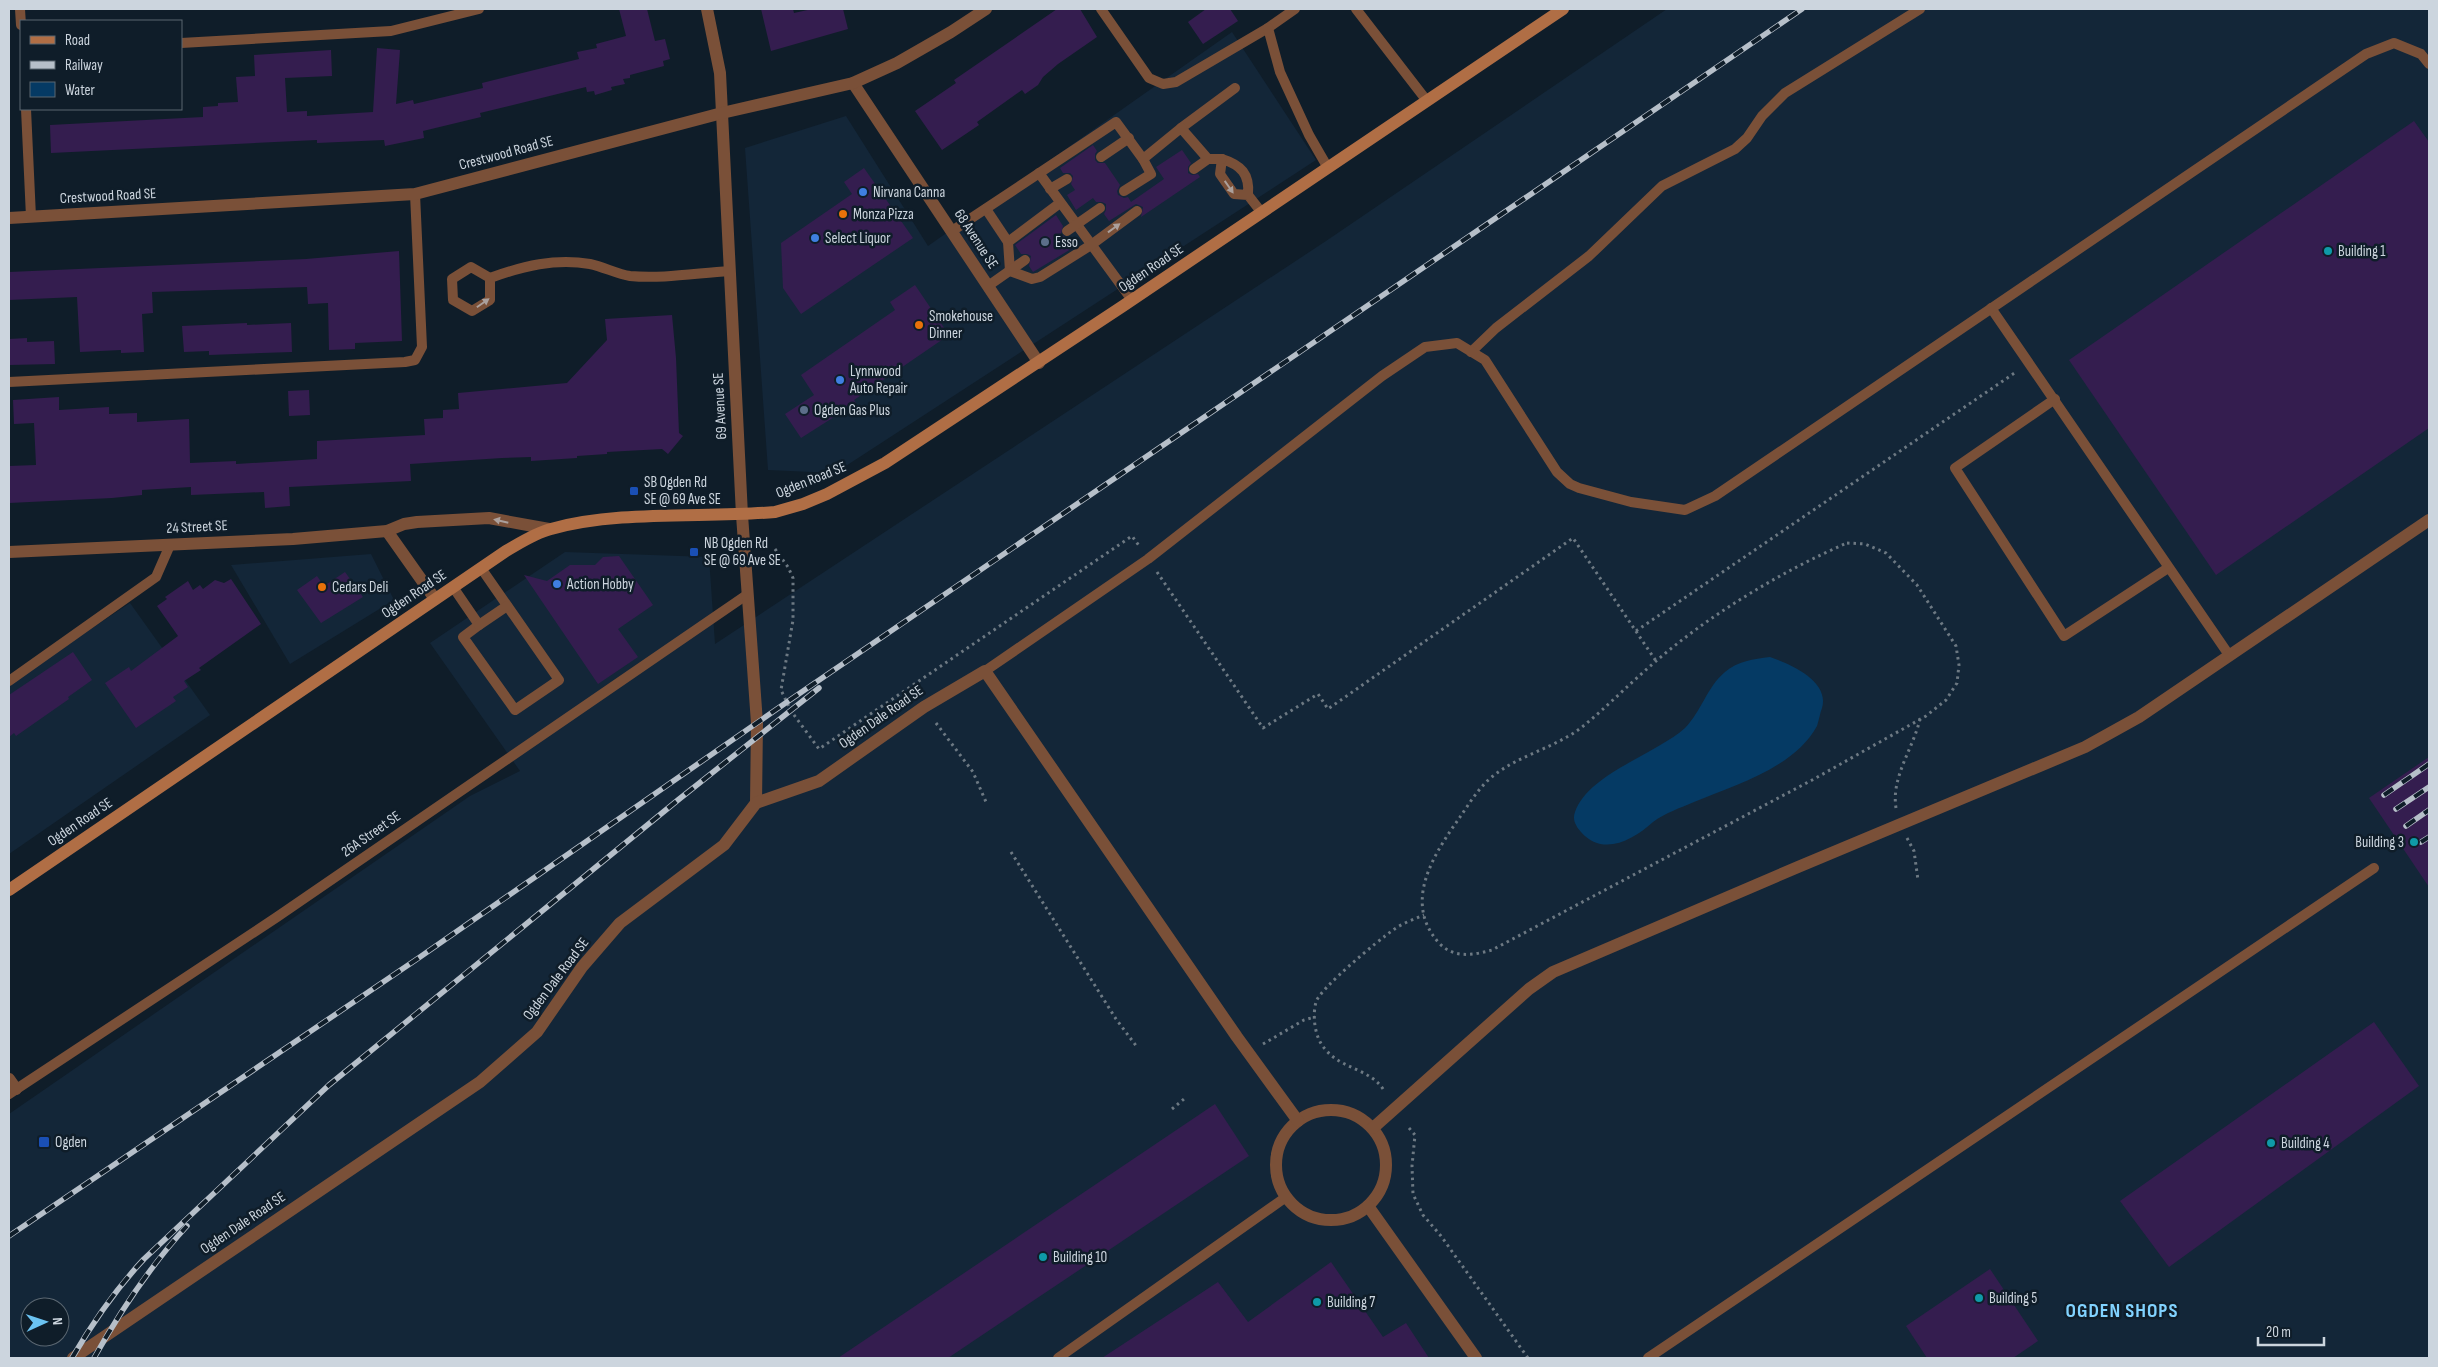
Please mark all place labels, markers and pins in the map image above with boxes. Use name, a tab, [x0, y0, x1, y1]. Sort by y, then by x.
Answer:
place label: Nirvana Canna	[873, 183, 945, 202]
marker: Nirvana Canna	[857, 186, 869, 198]
place label: Monza Pizza	[853, 205, 914, 224]
marker: Monza Pizza	[837, 208, 849, 220]
place label: Select Liquor	[825, 229, 891, 248]
marker: Select Liquor	[809, 232, 821, 244]
place label: Esso	[1055, 233, 1078, 252]
marker: Esso	[1039, 236, 1051, 248]
place label: Building 1	[2338, 242, 2386, 261]
marker: Building 1	[2322, 245, 2334, 257]
place label: Smokehouse Dinner	[929, 307, 993, 343]
marker: Smokehouse Dinner	[913, 319, 925, 331]
place label: Lynnwood Auto Repair	[849, 362, 908, 398]
marker: Lynnwood Auto Repair	[834, 374, 846, 386]
place label: Ogden Gas Plus	[814, 401, 890, 420]
marker: Ogden Gas Plus	[798, 404, 810, 416]
place label: SB Ogden Rd SE @ 69 Ave SE	[644, 473, 721, 509]
marker: SB Ogden Rd SE @ 69 Ave SE	[628, 485, 640, 497]
place label: NB Ogden Rd SE @ 69 Ave SE	[704, 534, 781, 570]
marker: NB Ogden Rd SE @ 69 Ave SE	[688, 546, 700, 558]
place label: Action Hobby	[566, 575, 634, 594]
place label: Cedars Deli	[332, 578, 389, 597]
marker: Action Hobby	[551, 578, 563, 590]
marker: Cedars Deli	[316, 581, 328, 593]
place label: Building 3	[2355, 833, 2404, 852]
marker: Building 3	[2408, 836, 2420, 848]
place label: Ogden	[55, 1133, 87, 1152]
place label: Building 4	[2281, 1134, 2330, 1153]
marker: Ogden	[37, 1135, 51, 1149]
marker: Building 4	[2265, 1137, 2277, 1149]
place label: Building 10	[1053, 1248, 1107, 1267]
marker: Building 10	[1037, 1251, 1049, 1263]
place label: Building 5	[1989, 1289, 2037, 1308]
marker: Building 5	[1973, 1292, 1985, 1304]
place label: Building 7	[1327, 1293, 1375, 1312]
marker: Building 7	[1311, 1296, 1323, 1308]

